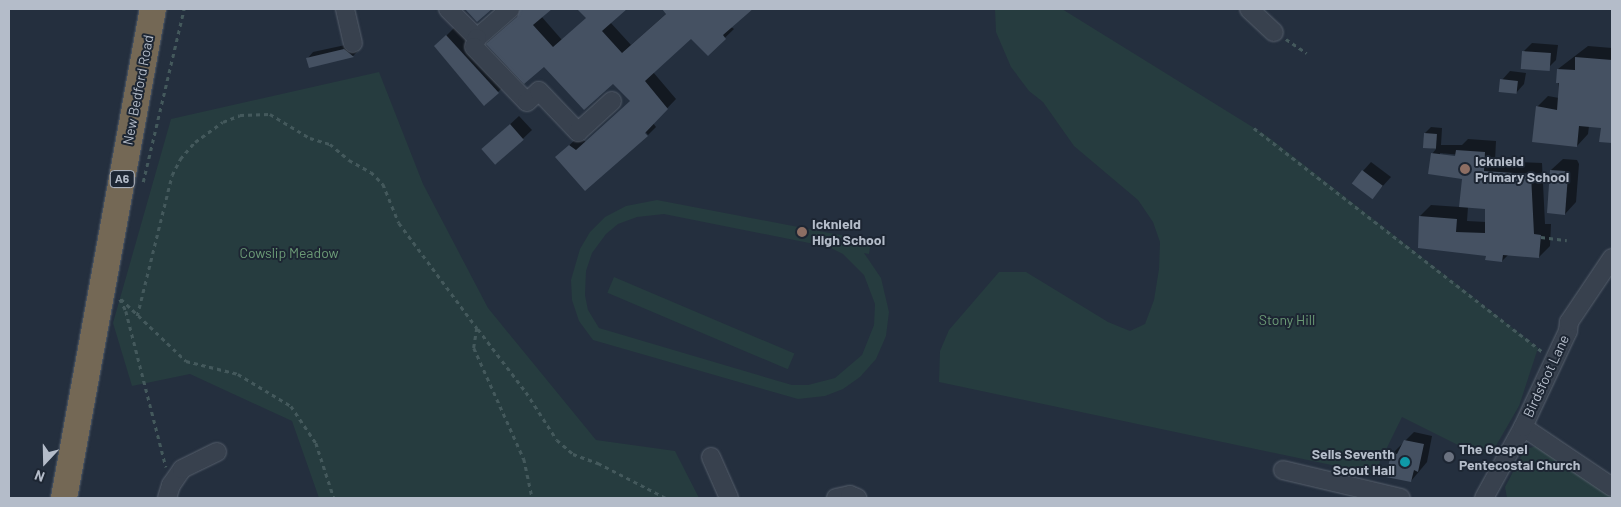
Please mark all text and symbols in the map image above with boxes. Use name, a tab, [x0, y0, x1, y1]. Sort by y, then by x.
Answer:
street label: New Bedford Road	[119, 33, 157, 147]
place label: Icknield Primary School	[1475, 153, 1569, 186]
marker: Icknield Primary School	[1459, 163, 1471, 175]
road number: A6	[110, 170, 134, 188]
place label: Icknield High School	[812, 216, 885, 248]
marker: Icknield High School	[796, 226, 808, 238]
park label: Cowslip Meadow	[239, 245, 339, 261]
park label: Stony Hill	[1259, 312, 1315, 328]
street label: Birdsfoot Lane	[1520, 332, 1572, 420]
north arrow	[20, 437, 70, 487]
place label: The Gospel Pentecostal Church	[1459, 441, 1580, 474]
place label: Sells Seventh Scout Hall	[1312, 446, 1395, 478]
marker: The Gospel Pentecostal Church	[1443, 451, 1455, 463]
marker: Sells Seventh Scout Hall	[1399, 456, 1411, 468]
text: N	[32, 467, 47, 486]

